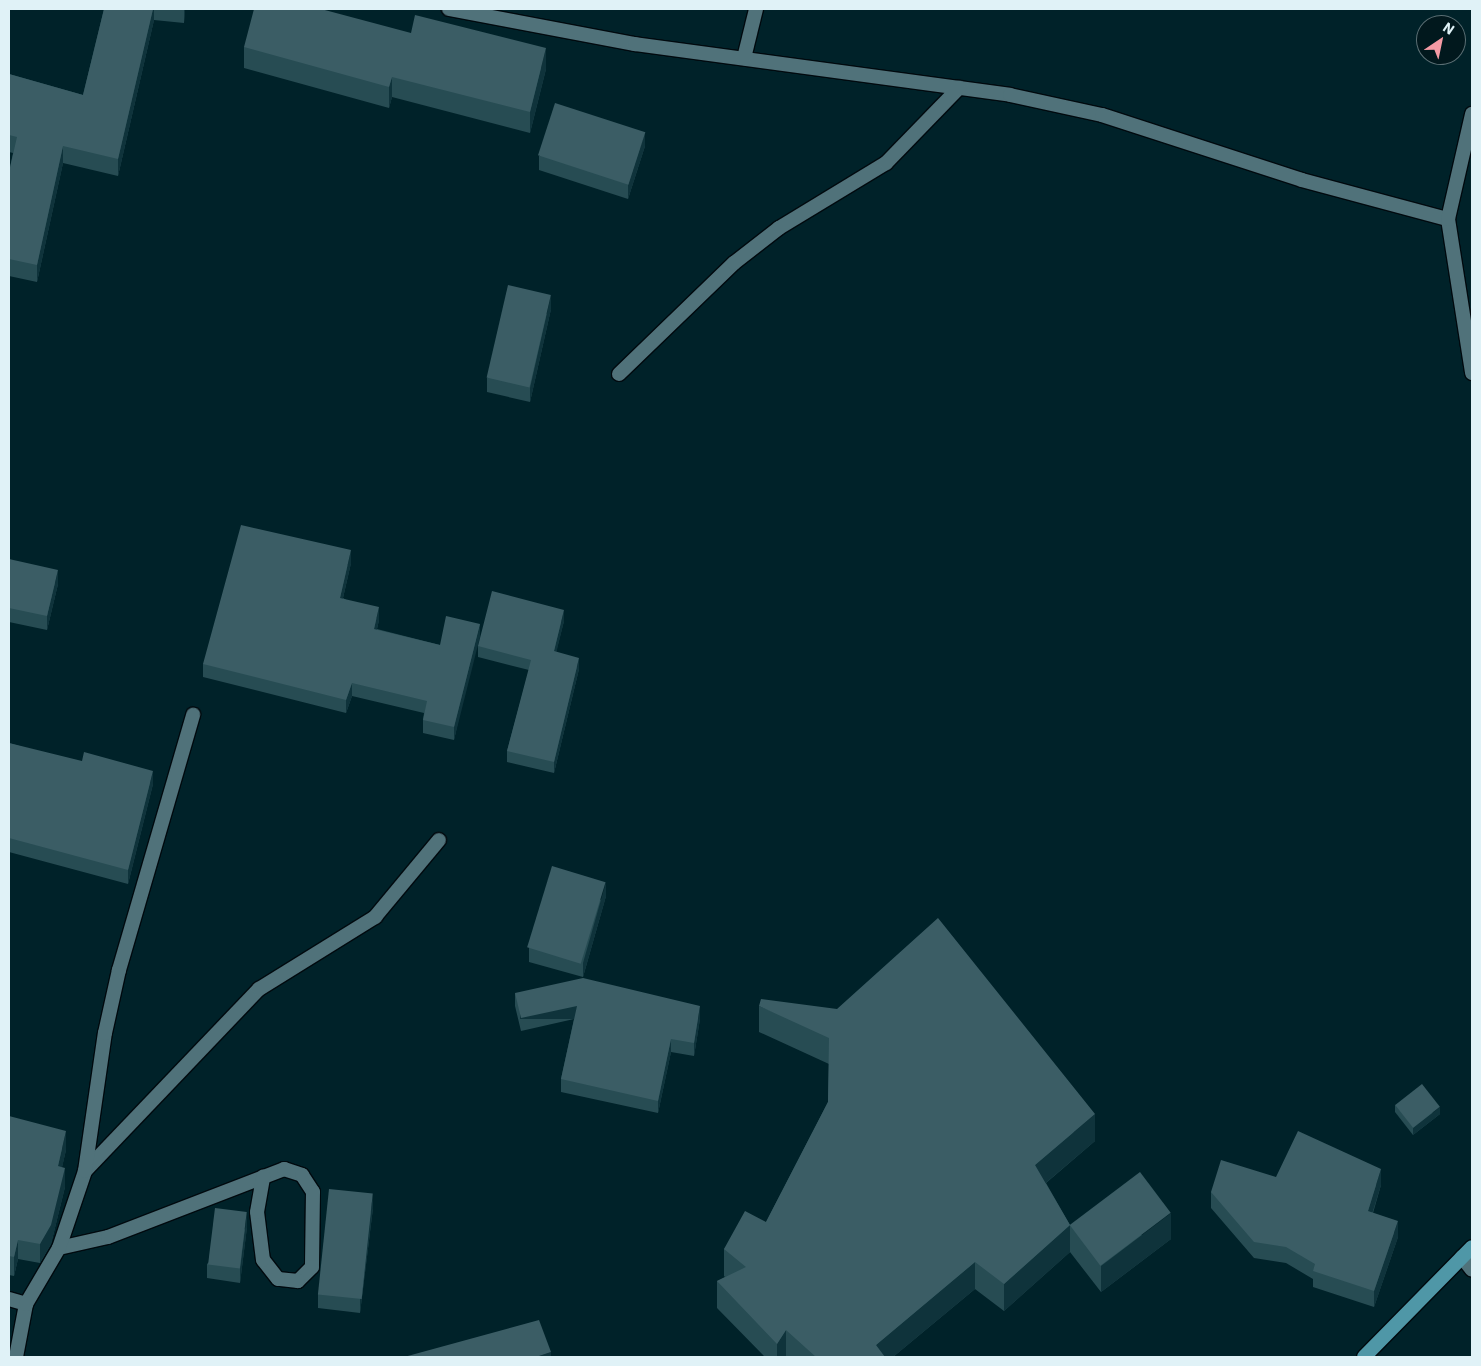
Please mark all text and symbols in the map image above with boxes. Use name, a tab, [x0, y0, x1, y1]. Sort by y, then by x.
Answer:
north arrow	[1416, 15, 1466, 65]
text: N	[1440, 18, 1458, 39]

